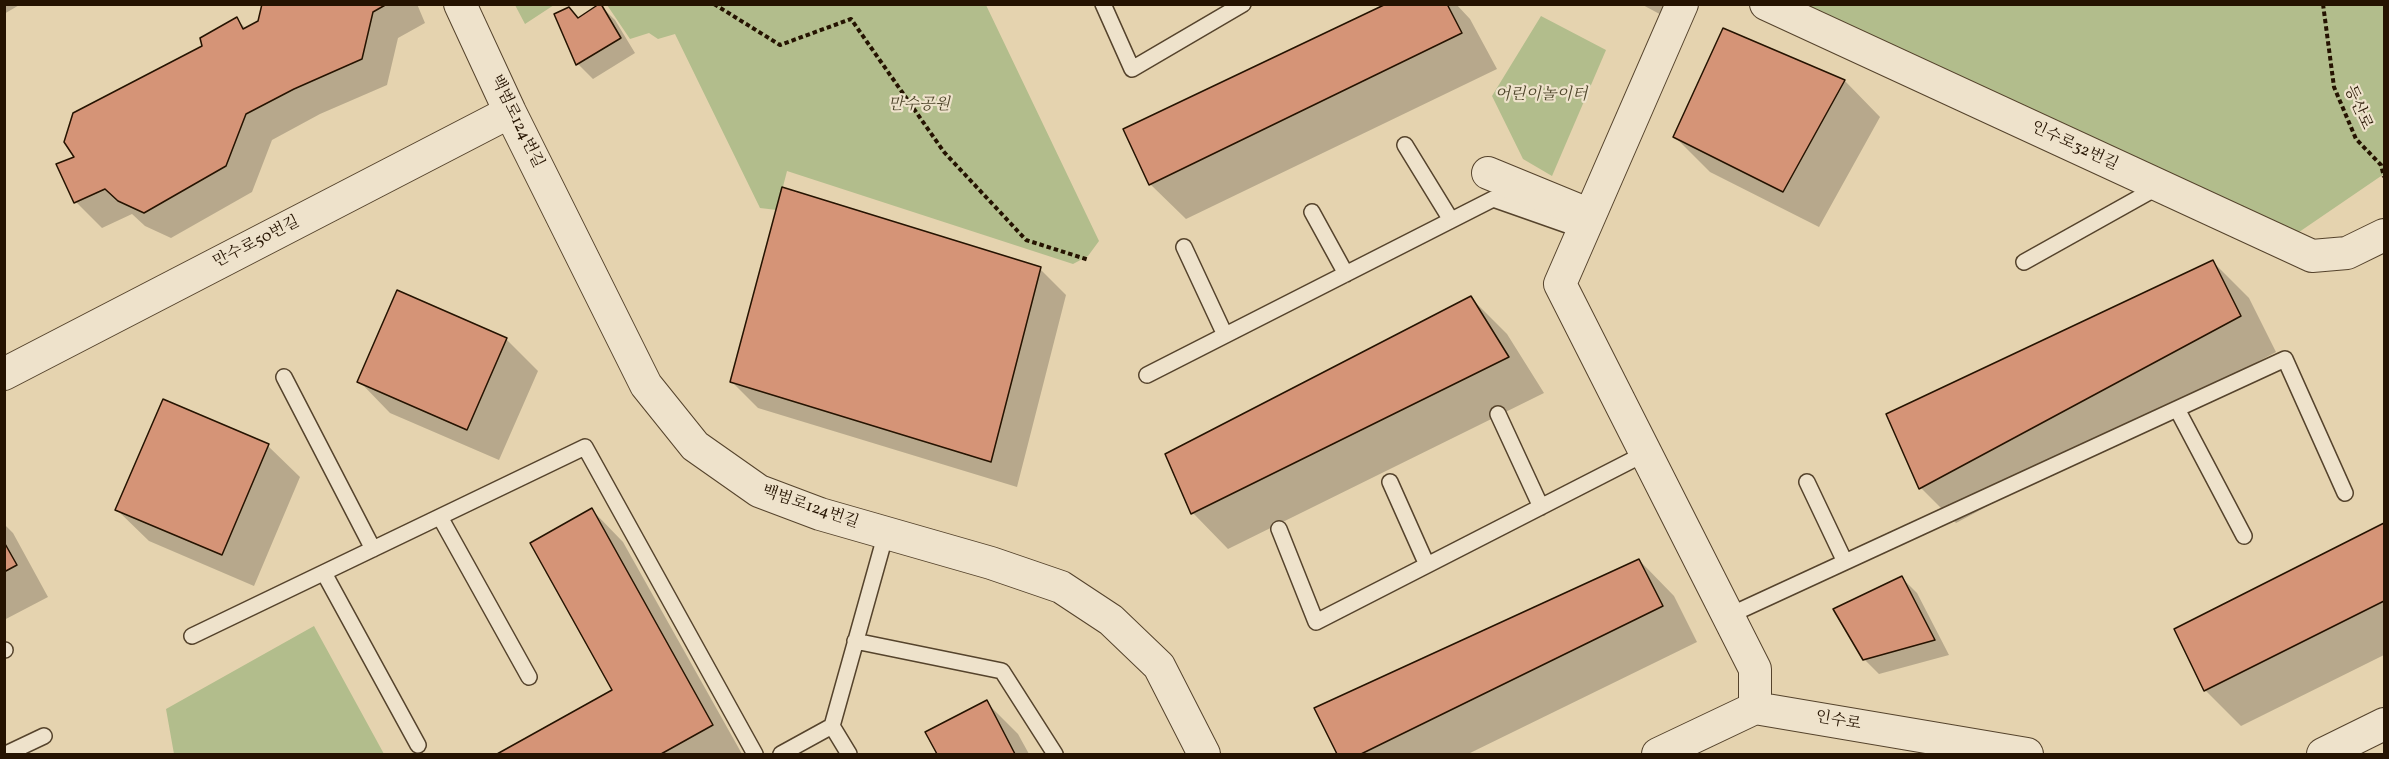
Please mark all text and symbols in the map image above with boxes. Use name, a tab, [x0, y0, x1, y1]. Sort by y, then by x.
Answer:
street label: 백범로124번길	[485, 72, 547, 172]
street label: 등산로	[2339, 83, 2375, 133]
park label: 어린이놀이터	[1495, 86, 1587, 106]
park label: 만수공원	[888, 96, 950, 116]
street label: 인수로32번길	[2027, 118, 2121, 176]
street label: 만수로50번길	[211, 213, 303, 273]
street label: 백범로124번길	[759, 482, 861, 534]
street label: 인수로	[1814, 709, 1862, 735]

